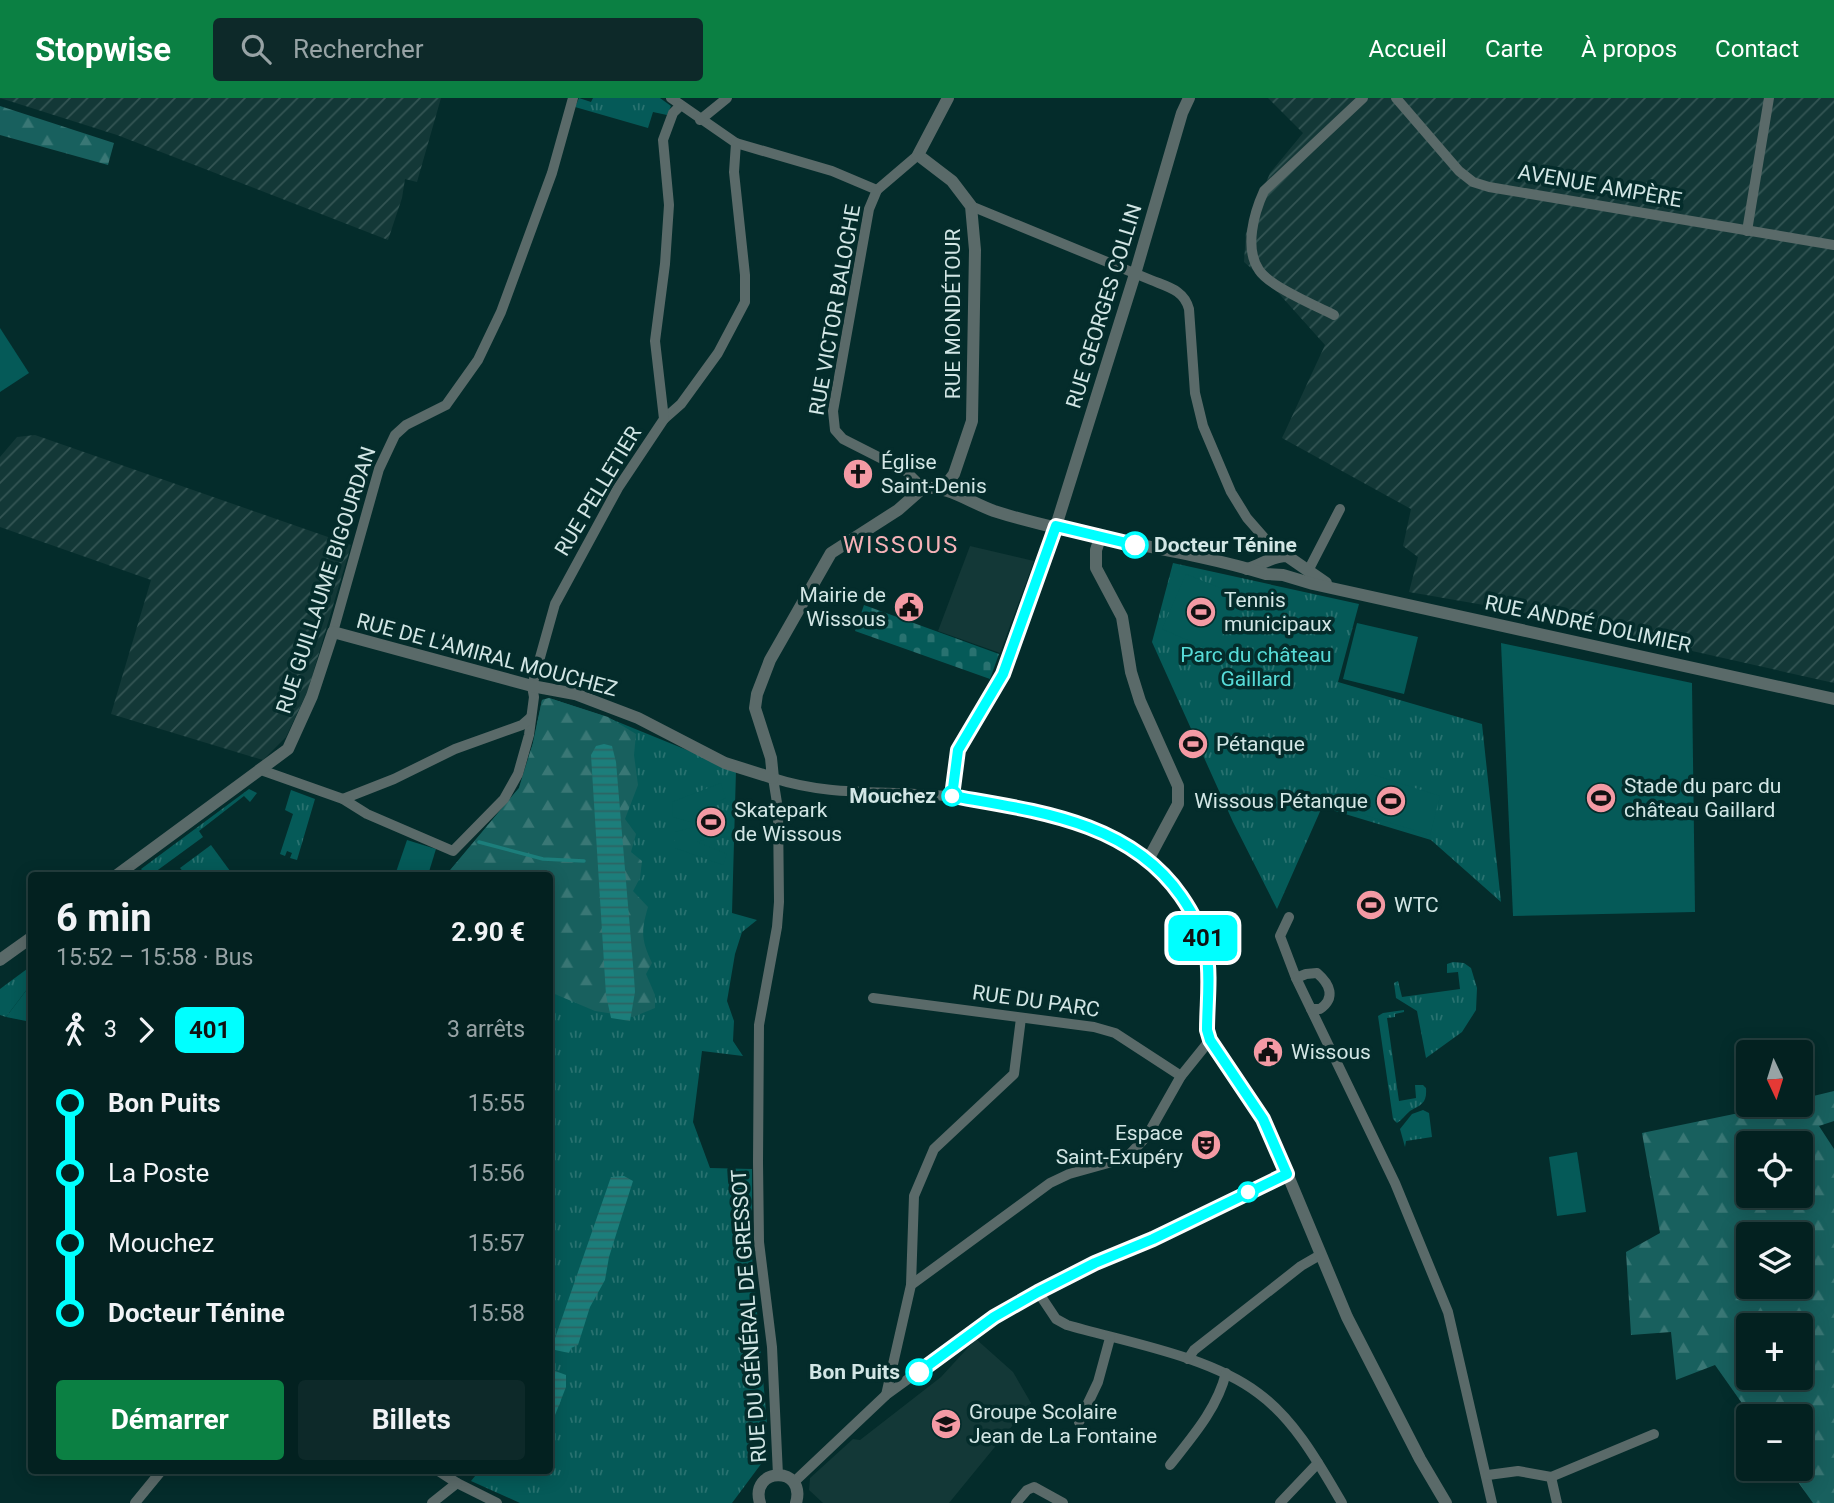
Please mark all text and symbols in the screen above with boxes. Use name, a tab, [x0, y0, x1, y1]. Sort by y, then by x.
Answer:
search box	[213, 18, 703, 81]
text: Stopwise	[35, 30, 171, 69]
icon: search	[237, 30, 275, 68]
text: Rechercher	[293, 34, 424, 64]
text: Accueil	[1368, 35, 1447, 63]
text: Carte	[1485, 35, 1543, 63]
text: À propos	[1581, 35, 1677, 63]
text: Contact	[1715, 35, 1799, 63]
street label: AVENUE AMPÈRE	[1516, 160, 1684, 212]
street label: RUE GEORGES COLLIN	[1061, 201, 1147, 411]
street label: RUE VICTOR BALOCHE	[805, 203, 865, 417]
street label: RUE MONDÉTOUR	[941, 229, 965, 399]
street label: RUE PELLETIER	[550, 422, 646, 560]
street label: RUE GUILLAUME BIGOURDAN	[271, 444, 381, 716]
place label: Église Saint-Denis	[881, 450, 987, 498]
church icon: Église Saint-Denis	[841, 457, 875, 491]
district label: WISSOUS	[843, 531, 959, 559]
marker: Docteur Ténine	[1122, 532, 1148, 558]
place label: Docteur Ténine	[1154, 533, 1297, 557]
place label: Mairie de Wissous	[800, 583, 886, 631]
place label: Tennis municipaux	[1224, 588, 1332, 636]
public building icon: Mairie de Wissous	[892, 590, 926, 624]
street label: RUE ANDRÉ DOLIMIER	[1483, 590, 1693, 658]
sports icon: Tennis municipaux	[1184, 595, 1218, 629]
street label: RUE DE L'AMIRAL MOUCHEZ	[354, 609, 620, 701]
park label: Parc du château Gaillard	[1180, 643, 1332, 691]
sports icon: Pétanque	[1176, 727, 1210, 761]
place label: Pétanque	[1216, 732, 1305, 756]
place label: Stade du parc du château Gaillard	[1624, 774, 1781, 822]
sports icon: Stade du parc du château Gaillard	[1584, 781, 1618, 815]
place label: Mouchez	[849, 784, 936, 808]
sports icon: Wissous Pétanque	[1374, 784, 1408, 818]
marker: Mouchez	[942, 786, 962, 806]
place label: Wissous Pétanque	[1194, 789, 1368, 813]
place label: Skatepark de Wissous	[734, 798, 842, 846]
sports icon: Skatepark de Wissous	[694, 805, 728, 839]
sports icon: WTC	[1354, 888, 1388, 922]
place label: WTC	[1394, 893, 1439, 917]
text: 6 min	[56, 896, 152, 940]
line badge: 401	[1163, 915, 1243, 961]
text: 2.90 €	[451, 917, 525, 947]
text: 401	[1182, 924, 1224, 952]
text: 15:52 – 15:58 · Bus	[56, 944, 253, 971]
street label: RUE DU PARC	[971, 980, 1101, 1022]
icon: walk	[56, 1011, 94, 1049]
icon: forward	[127, 1011, 165, 1049]
text: 3	[104, 1016, 117, 1043]
text: 401	[189, 1016, 230, 1044]
text: 3 arrêts	[447, 1016, 525, 1043]
public building icon: Wissous	[1251, 1035, 1285, 1069]
place label: Wissous	[1291, 1040, 1371, 1064]
north arrow	[1736, 1040, 1813, 1116]
map controls	[1736, 1040, 1813, 1481]
text: Bon Puits	[108, 1088, 221, 1118]
text: 15:55	[468, 1090, 525, 1117]
place label: Espace Saint-Exupéry	[1056, 1121, 1183, 1169]
theatre icon: Espace Saint-Exupéry	[1189, 1128, 1223, 1162]
button: locate	[1736, 1131, 1813, 1208]
text: La Poste	[108, 1158, 209, 1188]
text: 15:56	[468, 1160, 525, 1187]
street label: RUE DU GÉNÉRAL DE GRESSOT	[727, 1168, 771, 1464]
unlabelled marker	[1238, 1182, 1258, 1202]
button: layers	[1736, 1222, 1813, 1299]
text: Mouchez	[108, 1228, 214, 1258]
text: 15:57	[468, 1230, 525, 1257]
text: Docteur Ténine	[108, 1298, 285, 1328]
text: 15:58	[468, 1300, 525, 1327]
button: +	[1736, 1313, 1813, 1390]
marker: Bon Puits	[906, 1359, 932, 1385]
place label: Bon Puits	[809, 1360, 900, 1384]
button: Démarrer	[56, 1380, 284, 1460]
button: Billets	[298, 1380, 525, 1460]
place label: Groupe Scolaire Jean de La Fontaine	[969, 1400, 1157, 1448]
button: −	[1736, 1404, 1813, 1481]
school or university icon: Groupe Scolaire Jean de La Fontaine	[929, 1407, 963, 1441]

